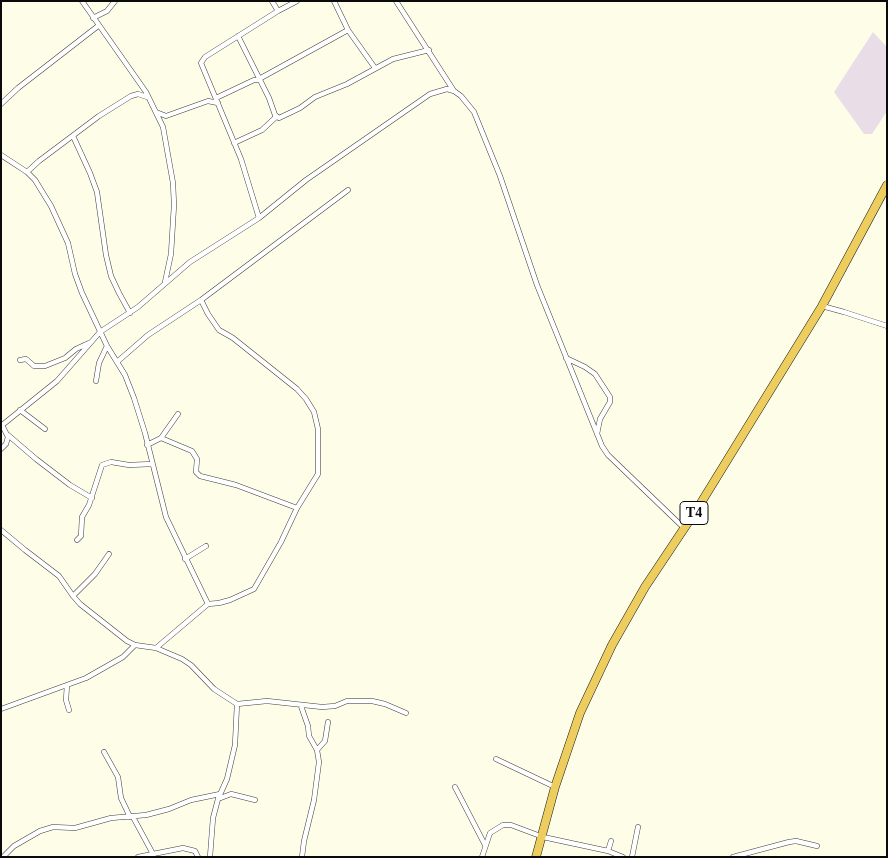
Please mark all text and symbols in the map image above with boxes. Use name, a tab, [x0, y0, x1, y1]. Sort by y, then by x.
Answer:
road number: T4	[680, 502, 708, 524]

